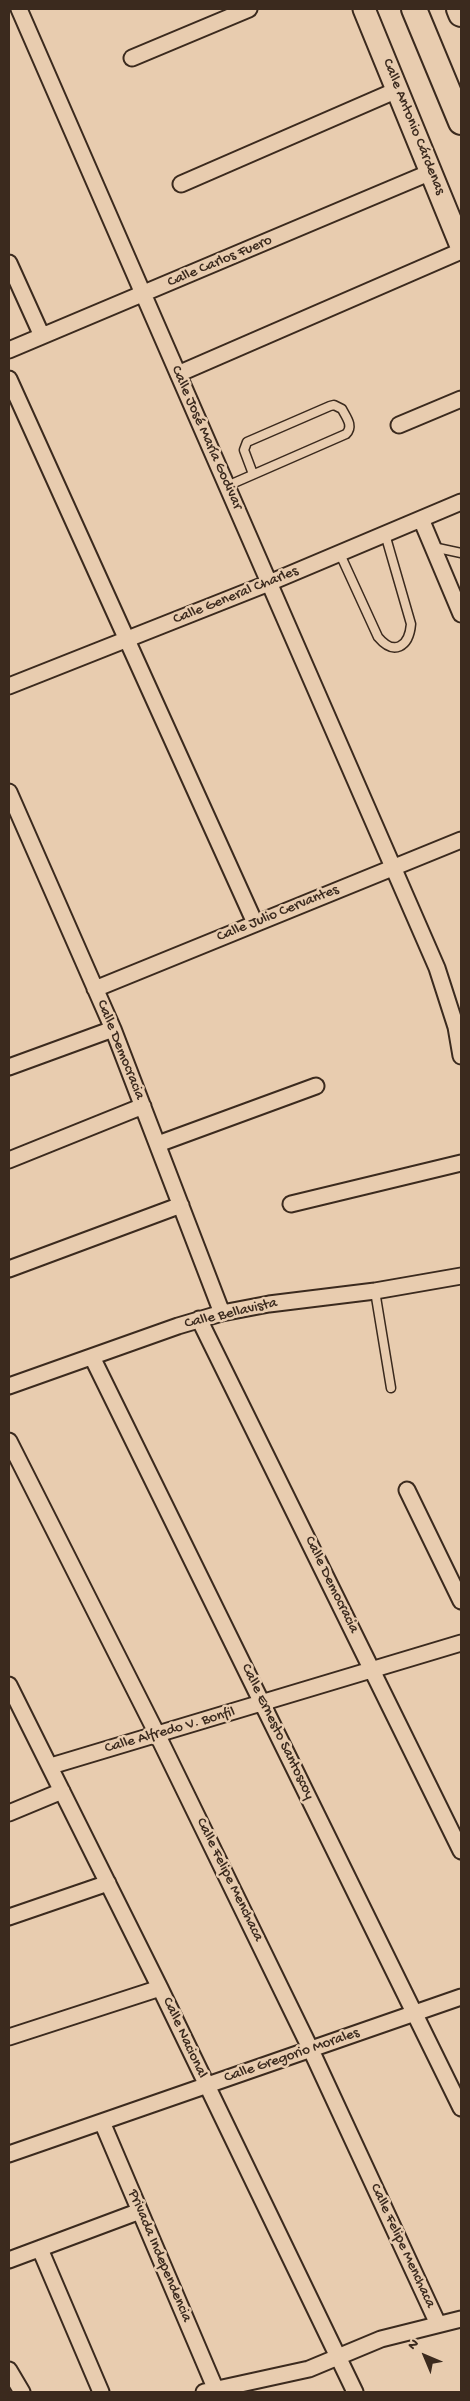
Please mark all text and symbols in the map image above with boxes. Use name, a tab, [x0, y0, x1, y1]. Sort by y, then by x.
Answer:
street label: Calle Antonio Cárdenas	[377, 56, 449, 198]
street label: Calle Carlos Fuero	[165, 232, 275, 292]
street label: Calle José María Godivar	[166, 363, 246, 513]
street label: Calle General Charles	[171, 563, 301, 629]
street label: Calle Julio Cervantes	[214, 881, 342, 947]
street label: Calle Democracia	[92, 998, 148, 1102]
street label: Calle Bellavista	[183, 1295, 279, 1333]
street label: Calle Democracia	[300, 1534, 362, 1636]
street label: Calle Ernesto Santoscoy	[236, 1661, 318, 1803]
street label: Calle Alfredo V. Bonfil	[103, 1704, 237, 1758]
street label: Calle Felipe Menchaca	[191, 1815, 267, 1945]
street label: Calle Nacional	[157, 1995, 211, 2081]
street label: Calle Gregorio Morales	[222, 2024, 362, 2088]
street label: Calle Felipe Menchaca	[365, 2181, 439, 2311]
street label: Privada Independencia	[123, 2187, 195, 2325]
north arrow	[400, 2331, 450, 2381]
text: N	[405, 2336, 423, 2354]

